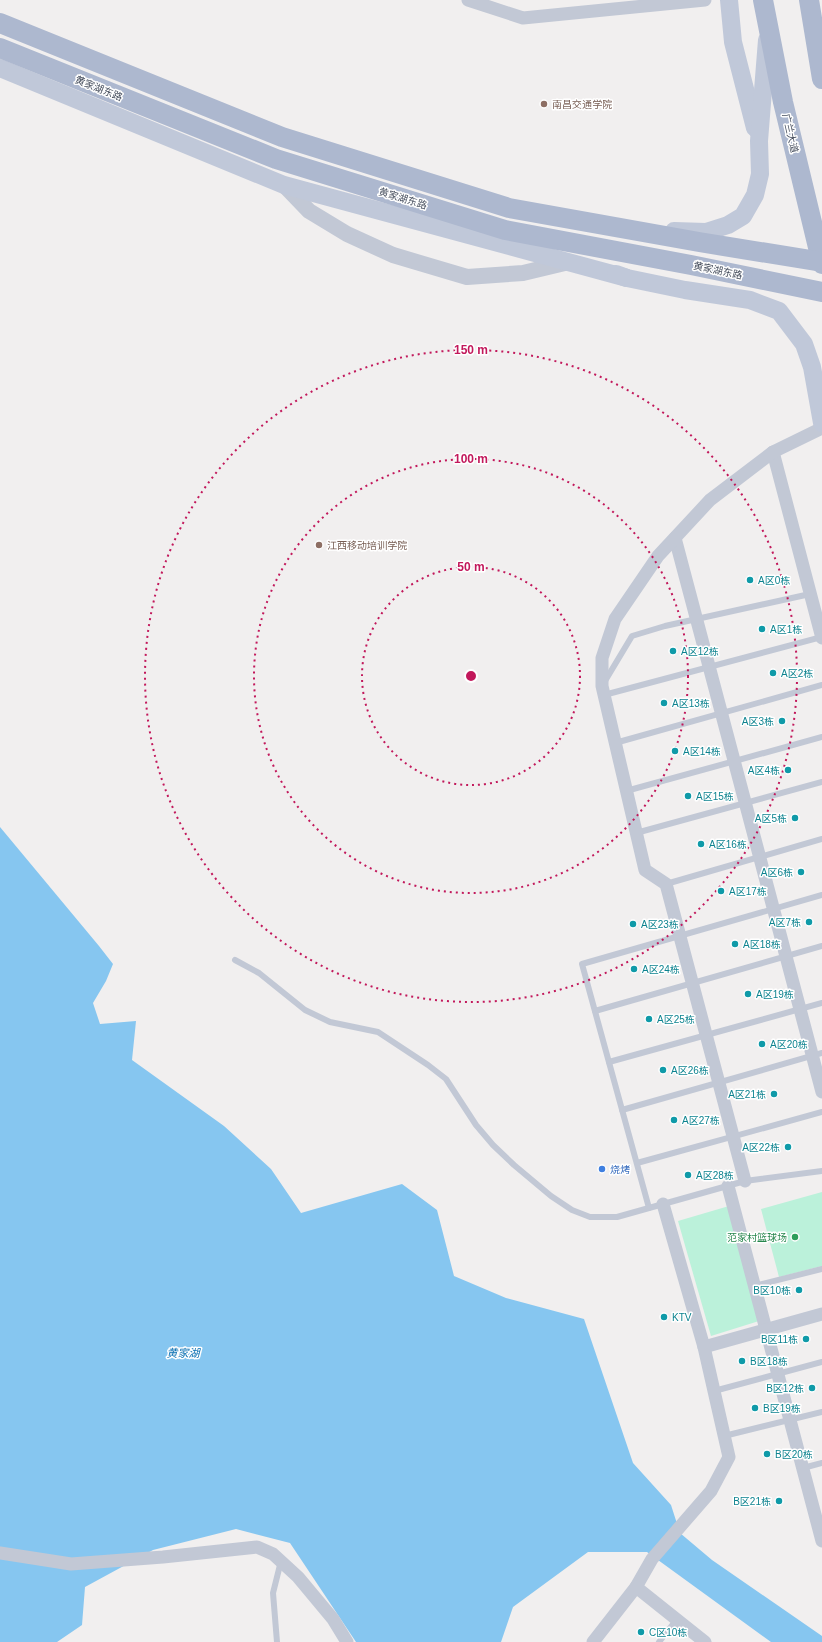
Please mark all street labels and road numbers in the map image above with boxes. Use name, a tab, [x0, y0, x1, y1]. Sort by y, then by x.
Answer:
street label: 黄家湖东路	[74, 74, 124, 103]
street label: 广兰大道	[781, 112, 800, 154]
street label: 黄家湖东路	[377, 186, 428, 211]
street label: 黄家湖东路	[692, 260, 743, 281]

